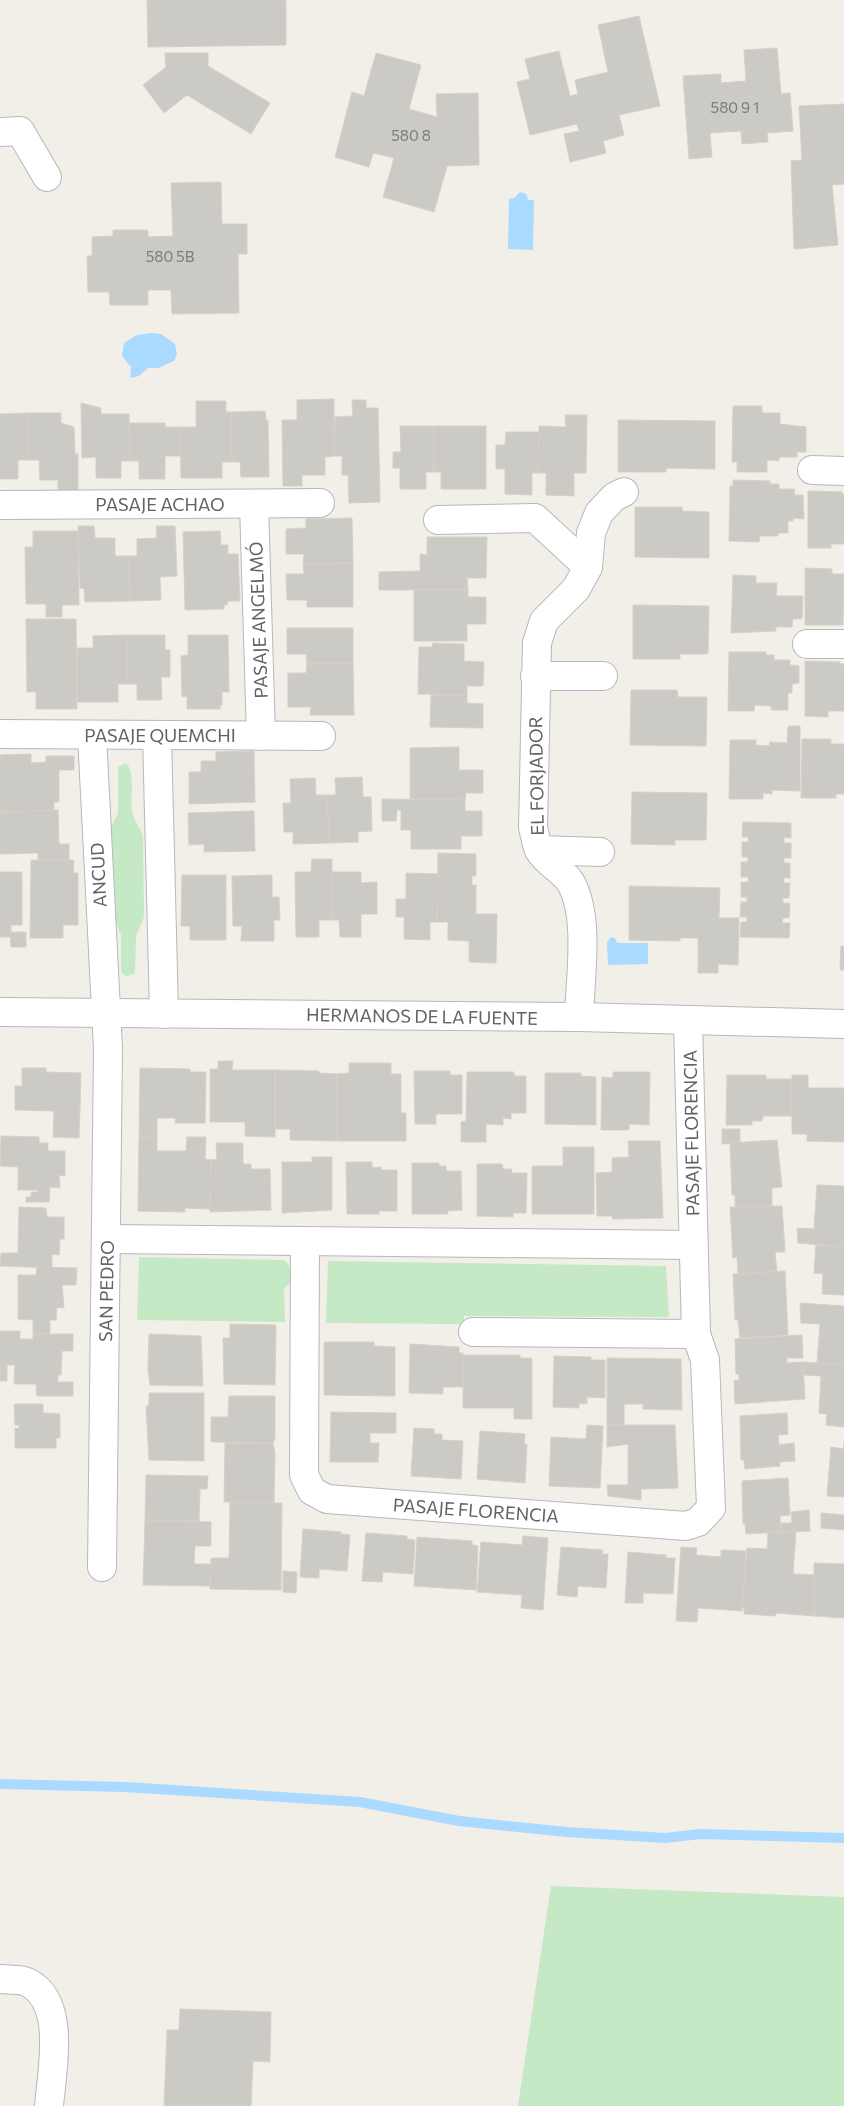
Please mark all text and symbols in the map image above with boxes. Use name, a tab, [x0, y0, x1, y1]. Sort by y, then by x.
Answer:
house number: 580 9 1	[711, 98, 759, 116]
house number: 580 8	[391, 126, 431, 144]
house number: 580 5B	[146, 247, 195, 265]
street label: PASAJE ACHAO	[95, 493, 225, 515]
street label: PASAJE ANGELMÓ	[244, 541, 272, 699]
street label: EL FORJADOR	[524, 716, 548, 836]
street label: PASAJE QUEMCHI	[84, 724, 236, 746]
street label: ANCUD	[85, 842, 111, 908]
street label: HERMANOS DE LA FUENTE	[306, 1003, 538, 1029]
street label: PASAJE FLORENCIA	[679, 1050, 703, 1216]
street label: SAN PEDRO	[94, 1240, 118, 1342]
street label: PASAJE FLORENCIA	[392, 1493, 560, 1527]

